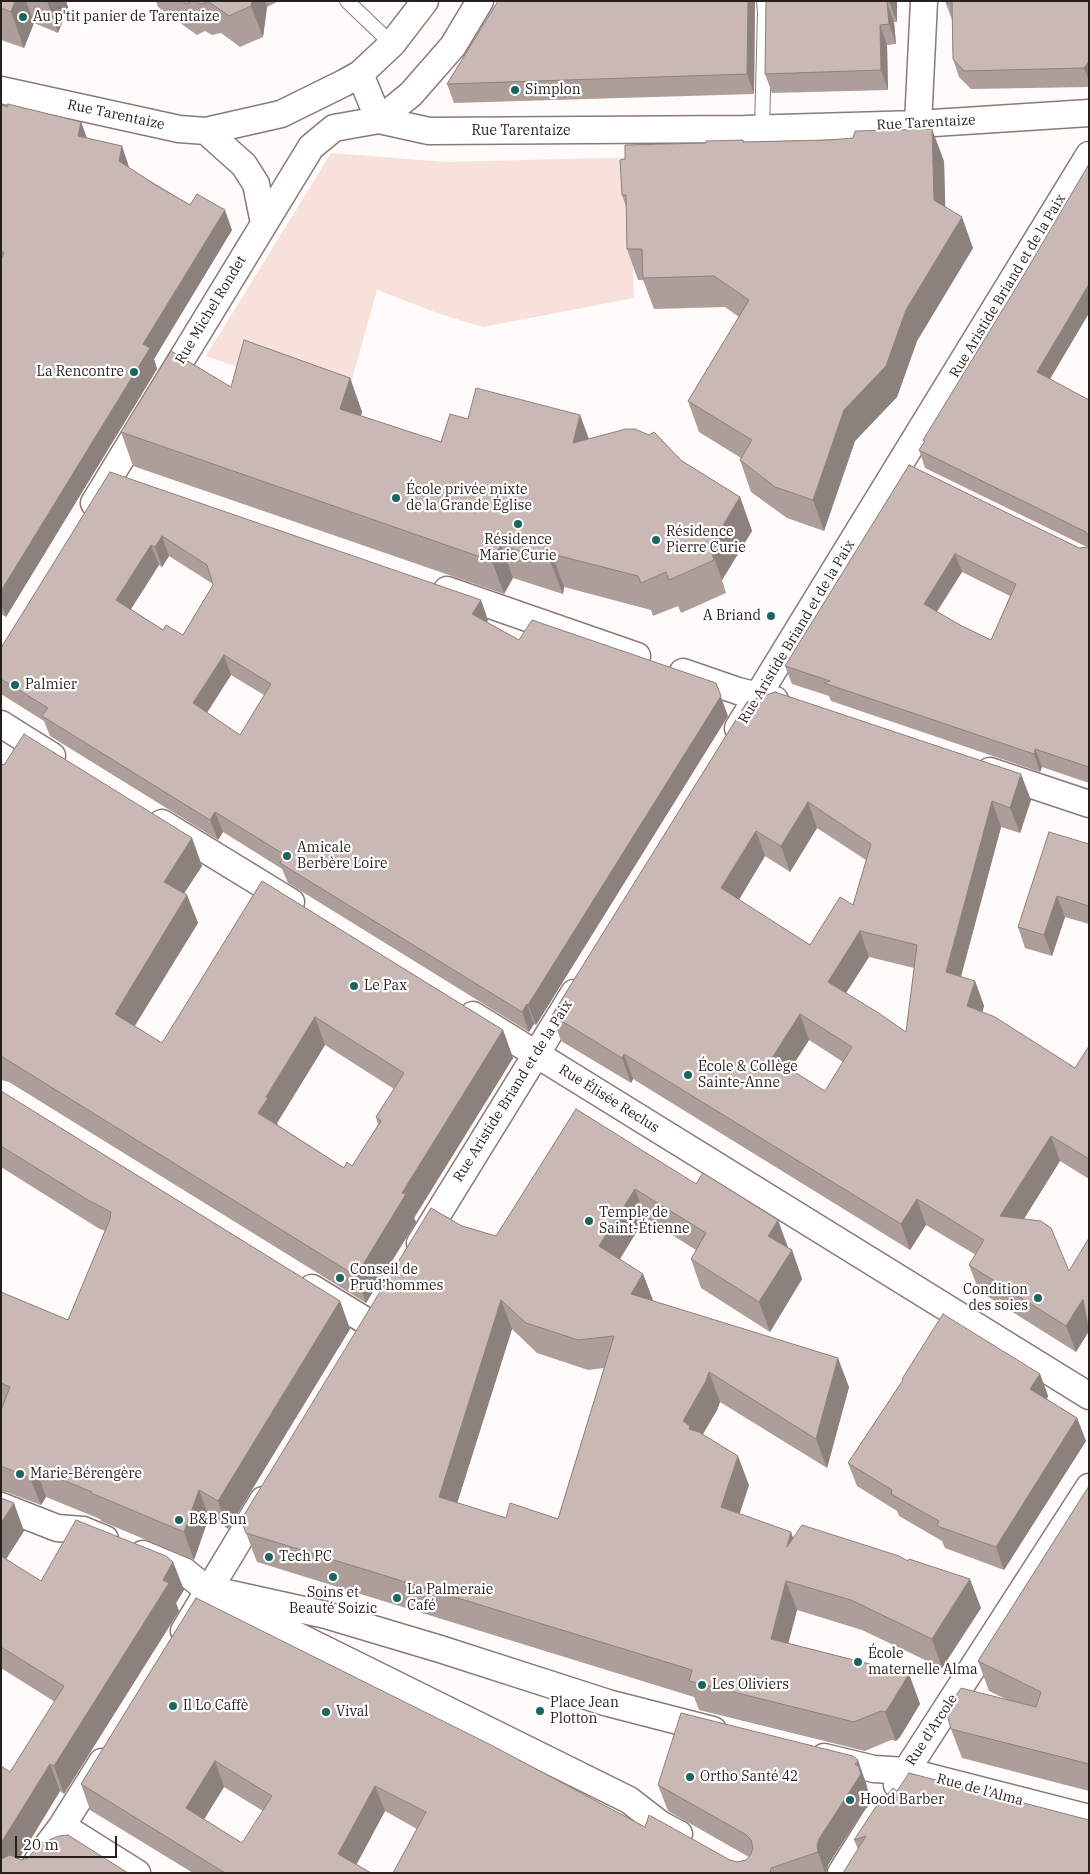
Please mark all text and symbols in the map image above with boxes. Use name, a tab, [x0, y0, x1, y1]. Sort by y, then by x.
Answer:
place label: Au p'tit panier de Tarentaize	[33, 9, 220, 25]
marker: Au p'tit panier de Tarentaize	[17, 11, 29, 23]
place label: Simplon	[525, 82, 581, 98]
marker: Simplon	[509, 84, 521, 96]
street label: Rue Tarentaize	[66, 96, 166, 134]
street label: Rue Tarentaize	[876, 112, 976, 134]
street label: Rue Tarentaize	[471, 123, 571, 139]
street label: Rue Aristide Briand et de la Paix	[946, 191, 1070, 381]
street label: Rue Michel Rondet	[172, 253, 250, 367]
place label: La Rencontre	[37, 364, 124, 380]
marker: La Rencontre	[128, 366, 140, 378]
place label: École privée mixte de la Grande Église	[406, 482, 532, 514]
marker: École privée mixte de la Grande Église	[390, 492, 402, 504]
marker: Résidence Marie Curie	[512, 518, 524, 530]
place label: Résidence Pierre Curie	[666, 524, 746, 556]
place label: Résidence Marie Curie	[479, 532, 557, 564]
marker: Résidence Pierre Curie	[650, 534, 662, 546]
street label: Rue Aristide Briand et de la Paix	[735, 537, 859, 727]
place label: A Briand	[703, 608, 761, 624]
marker: A Briand	[765, 610, 777, 622]
place label: Palmier	[25, 677, 77, 693]
marker: Palmier	[9, 679, 21, 691]
place label: Amicale Berbère Loire	[297, 840, 387, 872]
marker: Amicale Berbère Loire	[281, 850, 293, 862]
place label: Le Pax	[364, 978, 407, 994]
marker: Le Pax	[348, 980, 360, 992]
street label: Rue Aristide Briand et de la Paix	[450, 997, 576, 1185]
place label: École & Collège Sainte-Anne	[698, 1059, 798, 1092]
street label: Rue Élisée Reclus	[556, 1061, 662, 1137]
marker: École & Collège Sainte-Anne	[682, 1069, 694, 1081]
place label: Temple de Saint-Étienne	[599, 1205, 690, 1238]
marker: Temple de Saint-Étienne	[583, 1215, 595, 1227]
place label: Conseil de Prud’hommes	[350, 1262, 443, 1294]
marker: Conseil de Prud’hommes	[334, 1272, 346, 1284]
place label: Condition des soies	[963, 1282, 1028, 1314]
marker: Condition des soies	[1032, 1292, 1044, 1304]
place label: Marie-Bérengère	[30, 1466, 142, 1482]
marker: Marie-Bérengère	[14, 1468, 26, 1480]
place label: B&B Sun	[189, 1512, 247, 1528]
marker: B&B Sun	[173, 1514, 185, 1526]
place label: Tech PC	[279, 1549, 332, 1565]
marker: Tech PC	[263, 1551, 275, 1563]
marker: Soins et Beauté Soizic	[327, 1571, 339, 1583]
place label: La Palmeraie Café	[407, 1582, 493, 1614]
place label: Soins et Beauté Soizic	[289, 1585, 377, 1618]
marker: La Palmeraie Café	[391, 1592, 403, 1604]
place label: École maternelle Alma	[868, 1646, 978, 1678]
marker: École maternelle Alma	[852, 1656, 864, 1668]
place label: Les Oliviers	[712, 1677, 789, 1693]
marker: Les Oliviers	[696, 1679, 708, 1691]
street label: Rue d'Arcole	[903, 1691, 961, 1769]
place label: Place Jean Plotton	[550, 1695, 619, 1728]
place label: Il Lo Caffè	[183, 1698, 248, 1714]
marker: Il Lo Caffè	[167, 1700, 179, 1712]
place label: Vival	[336, 1704, 369, 1720]
marker: Place Jean Plotton	[534, 1705, 546, 1717]
marker: Vival	[320, 1706, 332, 1718]
place label: Ortho Santé 42	[700, 1769, 799, 1785]
street label: Rue de l'Alma	[935, 1770, 1025, 1810]
marker: Ortho Santé 42	[684, 1771, 696, 1783]
place label: Hood Barber	[860, 1792, 944, 1808]
marker: Hood Barber	[844, 1794, 856, 1806]
scale bar	[18, 1826, 120, 1858]
text: 20 m	[23, 1835, 59, 1854]

